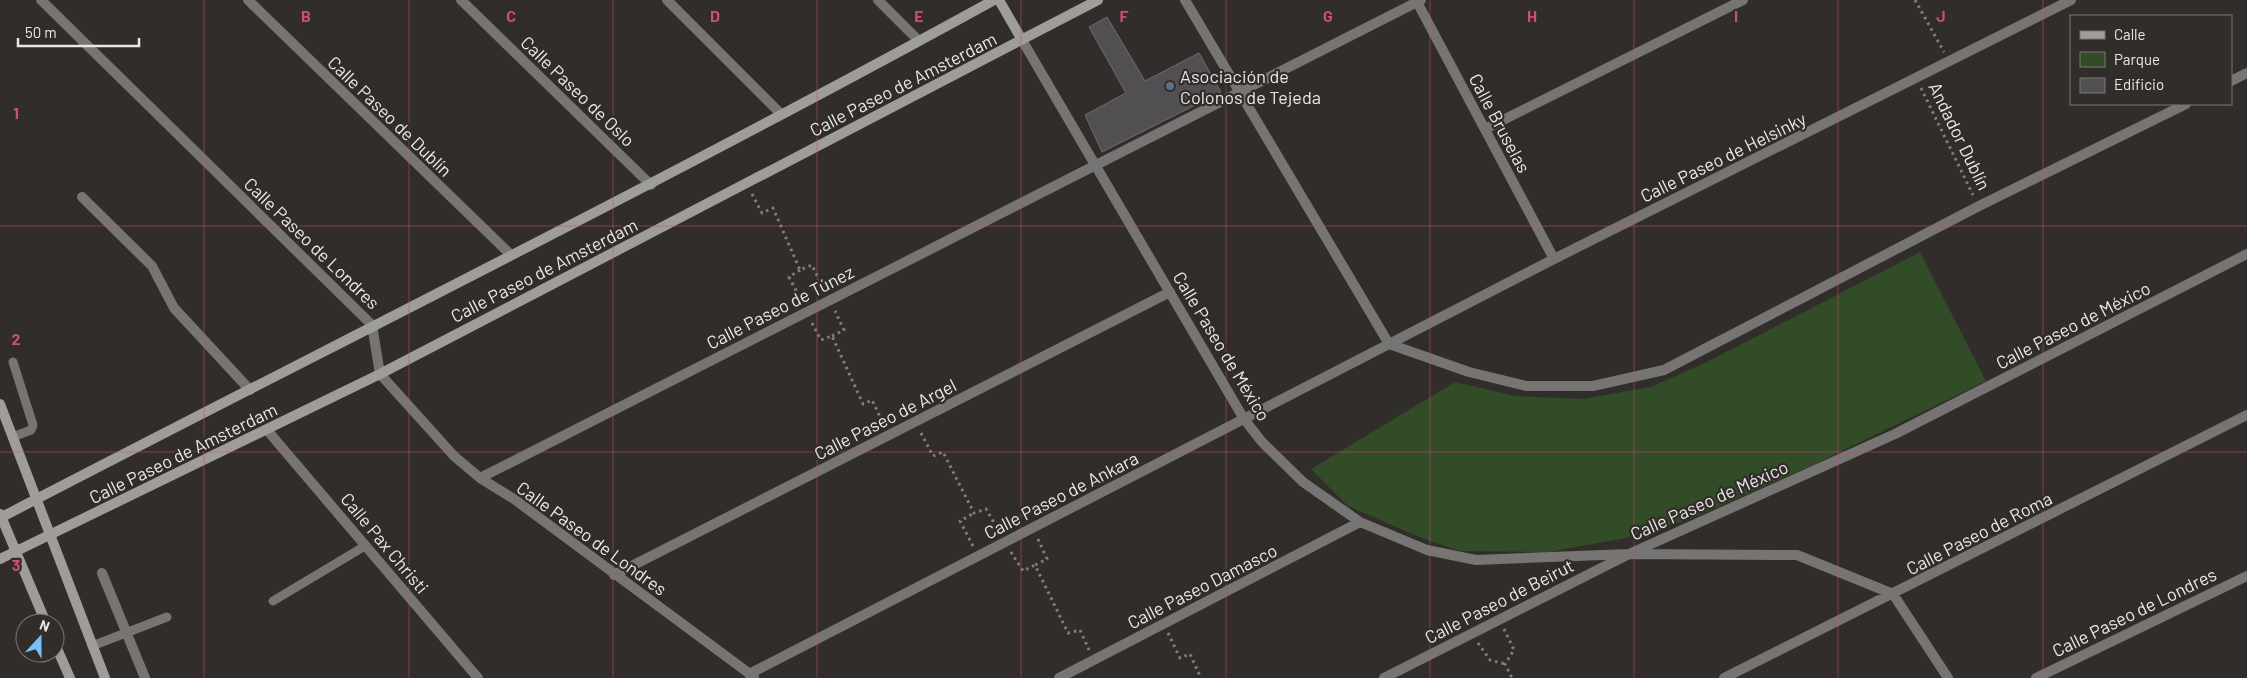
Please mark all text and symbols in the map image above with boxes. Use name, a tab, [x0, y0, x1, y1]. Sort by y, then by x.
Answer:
text: B	[301, 6, 311, 25]
text: C	[506, 6, 516, 25]
text: D	[710, 6, 720, 25]
text: E	[914, 6, 924, 25]
text: F	[1120, 6, 1129, 25]
text: G	[1323, 6, 1333, 25]
text: H	[1527, 6, 1537, 25]
text: I	[1734, 6, 1738, 25]
text: J	[1936, 6, 1946, 25]
scale bar	[18, 15, 139, 47]
legend	[2070, 15, 2232, 105]
text: 50 m	[25, 23, 57, 41]
text: Calle	[2114, 25, 2146, 43]
street label: Calle Paseo de Amsterdam	[806, 27, 1000, 141]
street label: Calle Paseo de Oslo	[516, 31, 640, 151]
text: Parque	[2114, 50, 2160, 68]
street label: Calle Paseo de Dublín	[323, 51, 457, 181]
place label: Asociación de Colonos de Tejeda	[1180, 65, 1321, 108]
street label: Calle Bruselas	[1465, 70, 1535, 176]
text: Edificio	[2114, 75, 2164, 93]
street label: Andador Dublín	[1924, 78, 1996, 194]
marker: Asociación de Colonos de Tejeda	[1164, 80, 1176, 92]
text: 1	[13, 103, 19, 122]
street label: Calle Paseo de Helsinky	[1637, 107, 1809, 207]
street label: Calle Paseo de Londres	[240, 173, 384, 313]
street label: Calle Paseo de Amsterdam	[447, 213, 641, 327]
street label: Calle Paseo de Túnez	[703, 260, 857, 354]
street label: Calle Paseo de México	[1169, 267, 1275, 425]
street label: Calle Paseo de México	[1992, 277, 2154, 373]
text: 2	[12, 329, 21, 348]
street label: Calle Paseo de Argel	[810, 374, 960, 464]
street label: Calle Paseo de Amsterdam	[85, 398, 281, 508]
street label: Calle Paseo de Ankara	[980, 447, 1142, 543]
street label: Calle Paseo de México	[1627, 455, 1791, 545]
street label: Calle Paseo de Londres	[513, 476, 671, 600]
street label: Calle Paseo de Roma	[1902, 487, 2056, 579]
street label: Calle Pax Christi	[336, 488, 434, 598]
street label: Calle Paseo Damasco	[1123, 539, 1281, 633]
street label: Calle Paseo de Beirut	[1421, 554, 1577, 648]
text: 3	[12, 555, 20, 574]
street label: Calle Paseo de Londres	[2048, 563, 2220, 661]
north arrow	[15, 613, 65, 663]
text: N	[37, 616, 52, 635]

